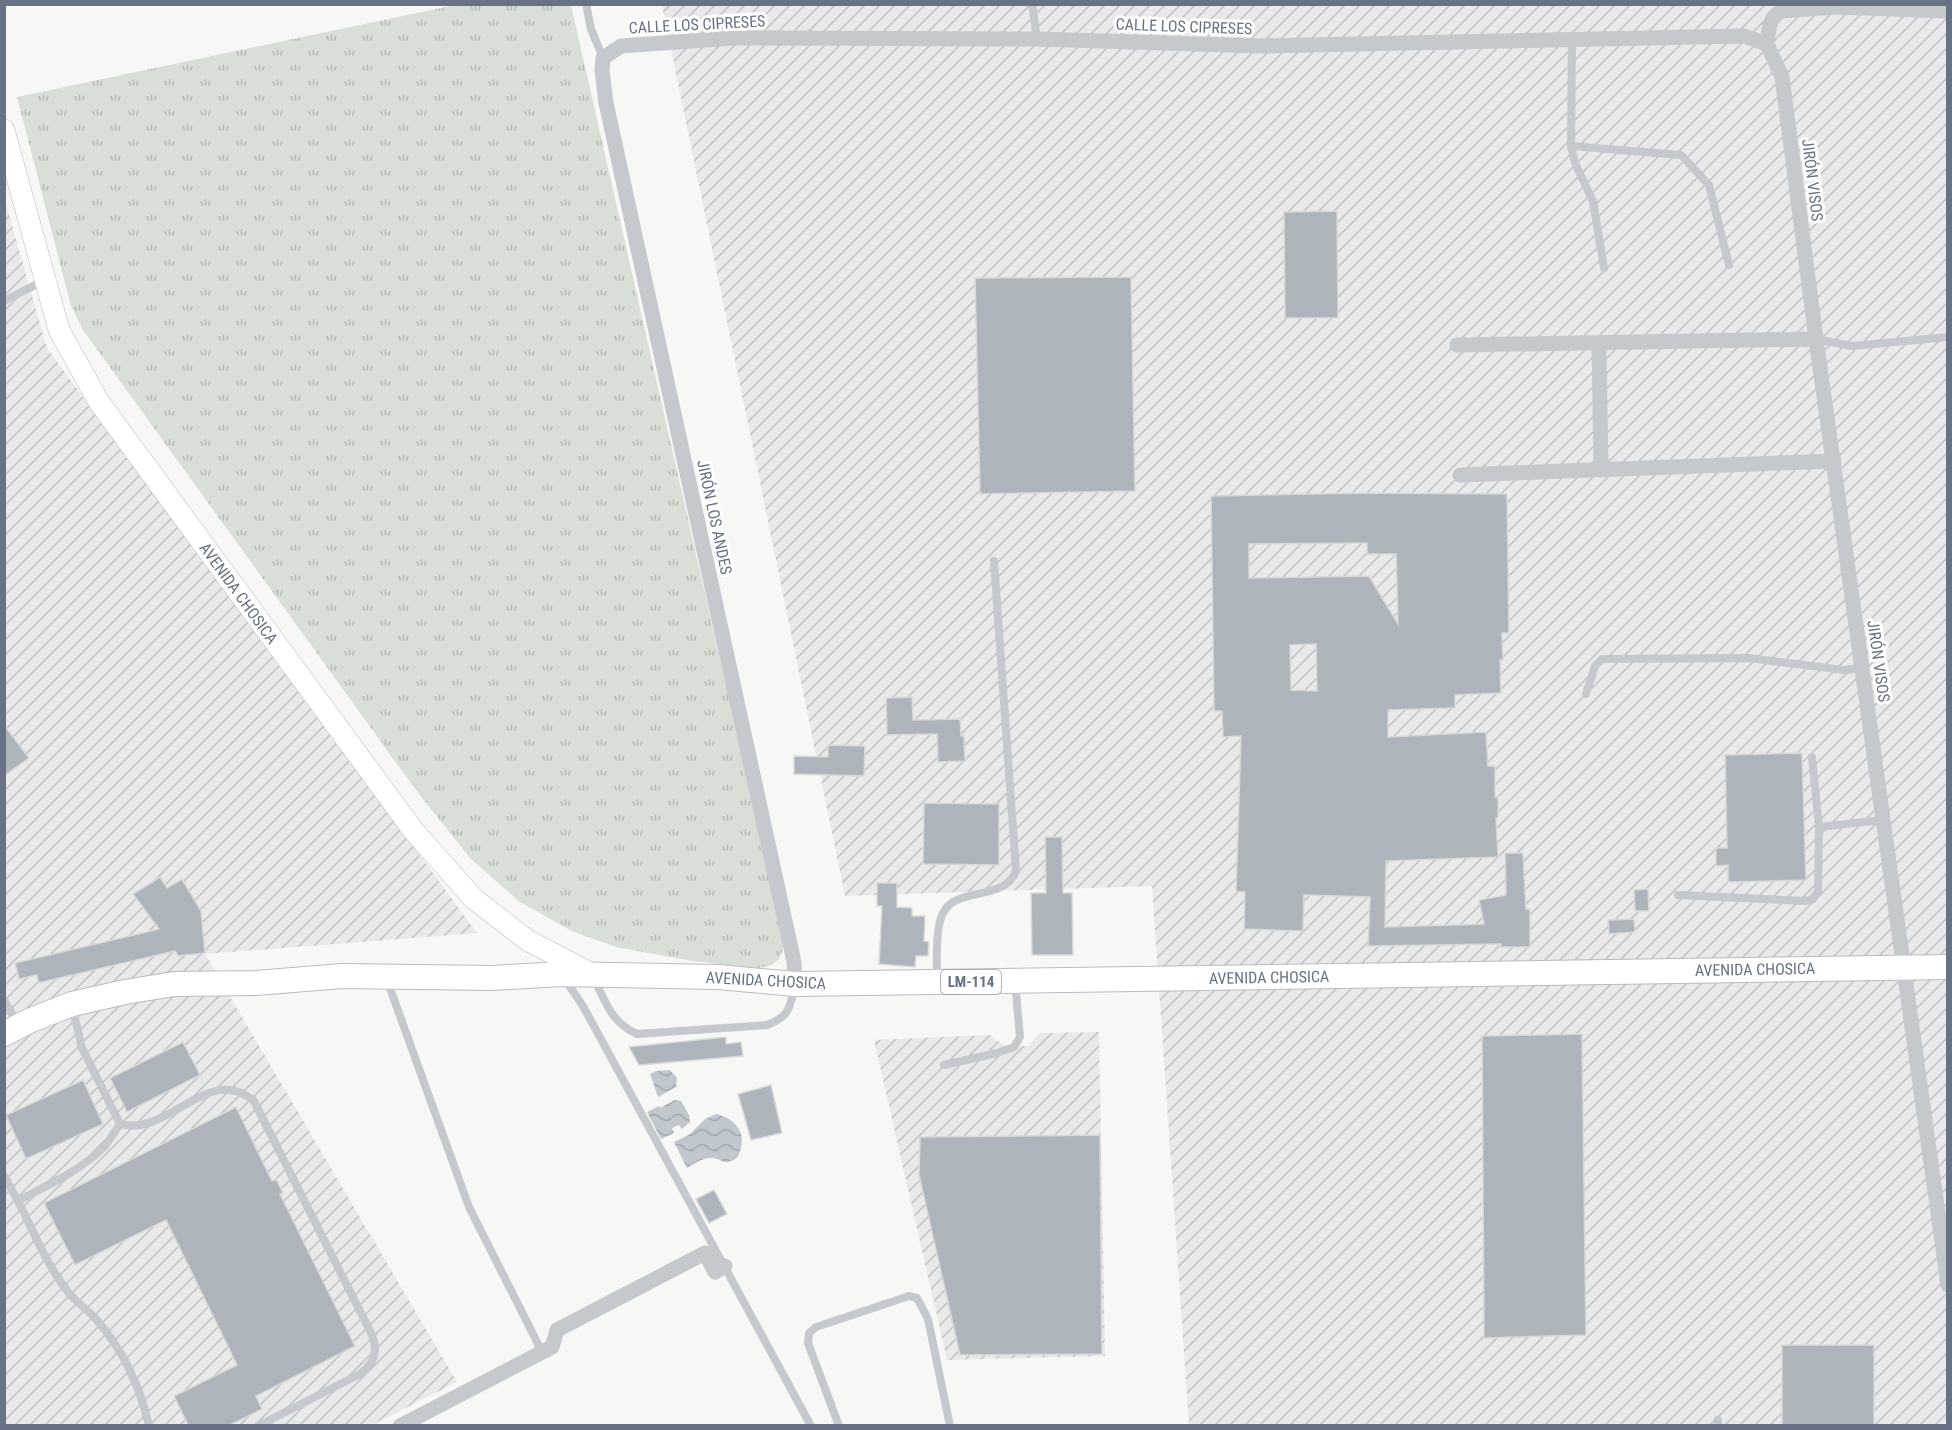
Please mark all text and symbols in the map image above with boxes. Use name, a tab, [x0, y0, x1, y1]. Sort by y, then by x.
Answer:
street label: CALLE LOS CIPRESES	[628, 11, 766, 38]
street label: CALLE LOS CIPRESES	[1115, 15, 1253, 38]
street label: JIRÓN VISOS	[1798, 138, 1828, 222]
street label: JIRÓN LOS ANDES	[693, 458, 737, 576]
street label: AVENIDA CHOSICA	[196, 539, 282, 648]
street label: JIRÓN VISOS	[1863, 619, 1895, 703]
street label: AVENIDA CHOSICA	[1695, 959, 1815, 980]
street label: AVENIDA CHOSICA	[1209, 967, 1329, 988]
street label: AVENIDA CHOSICA	[705, 968, 827, 993]
road number: LM-114	[941, 970, 1001, 994]

